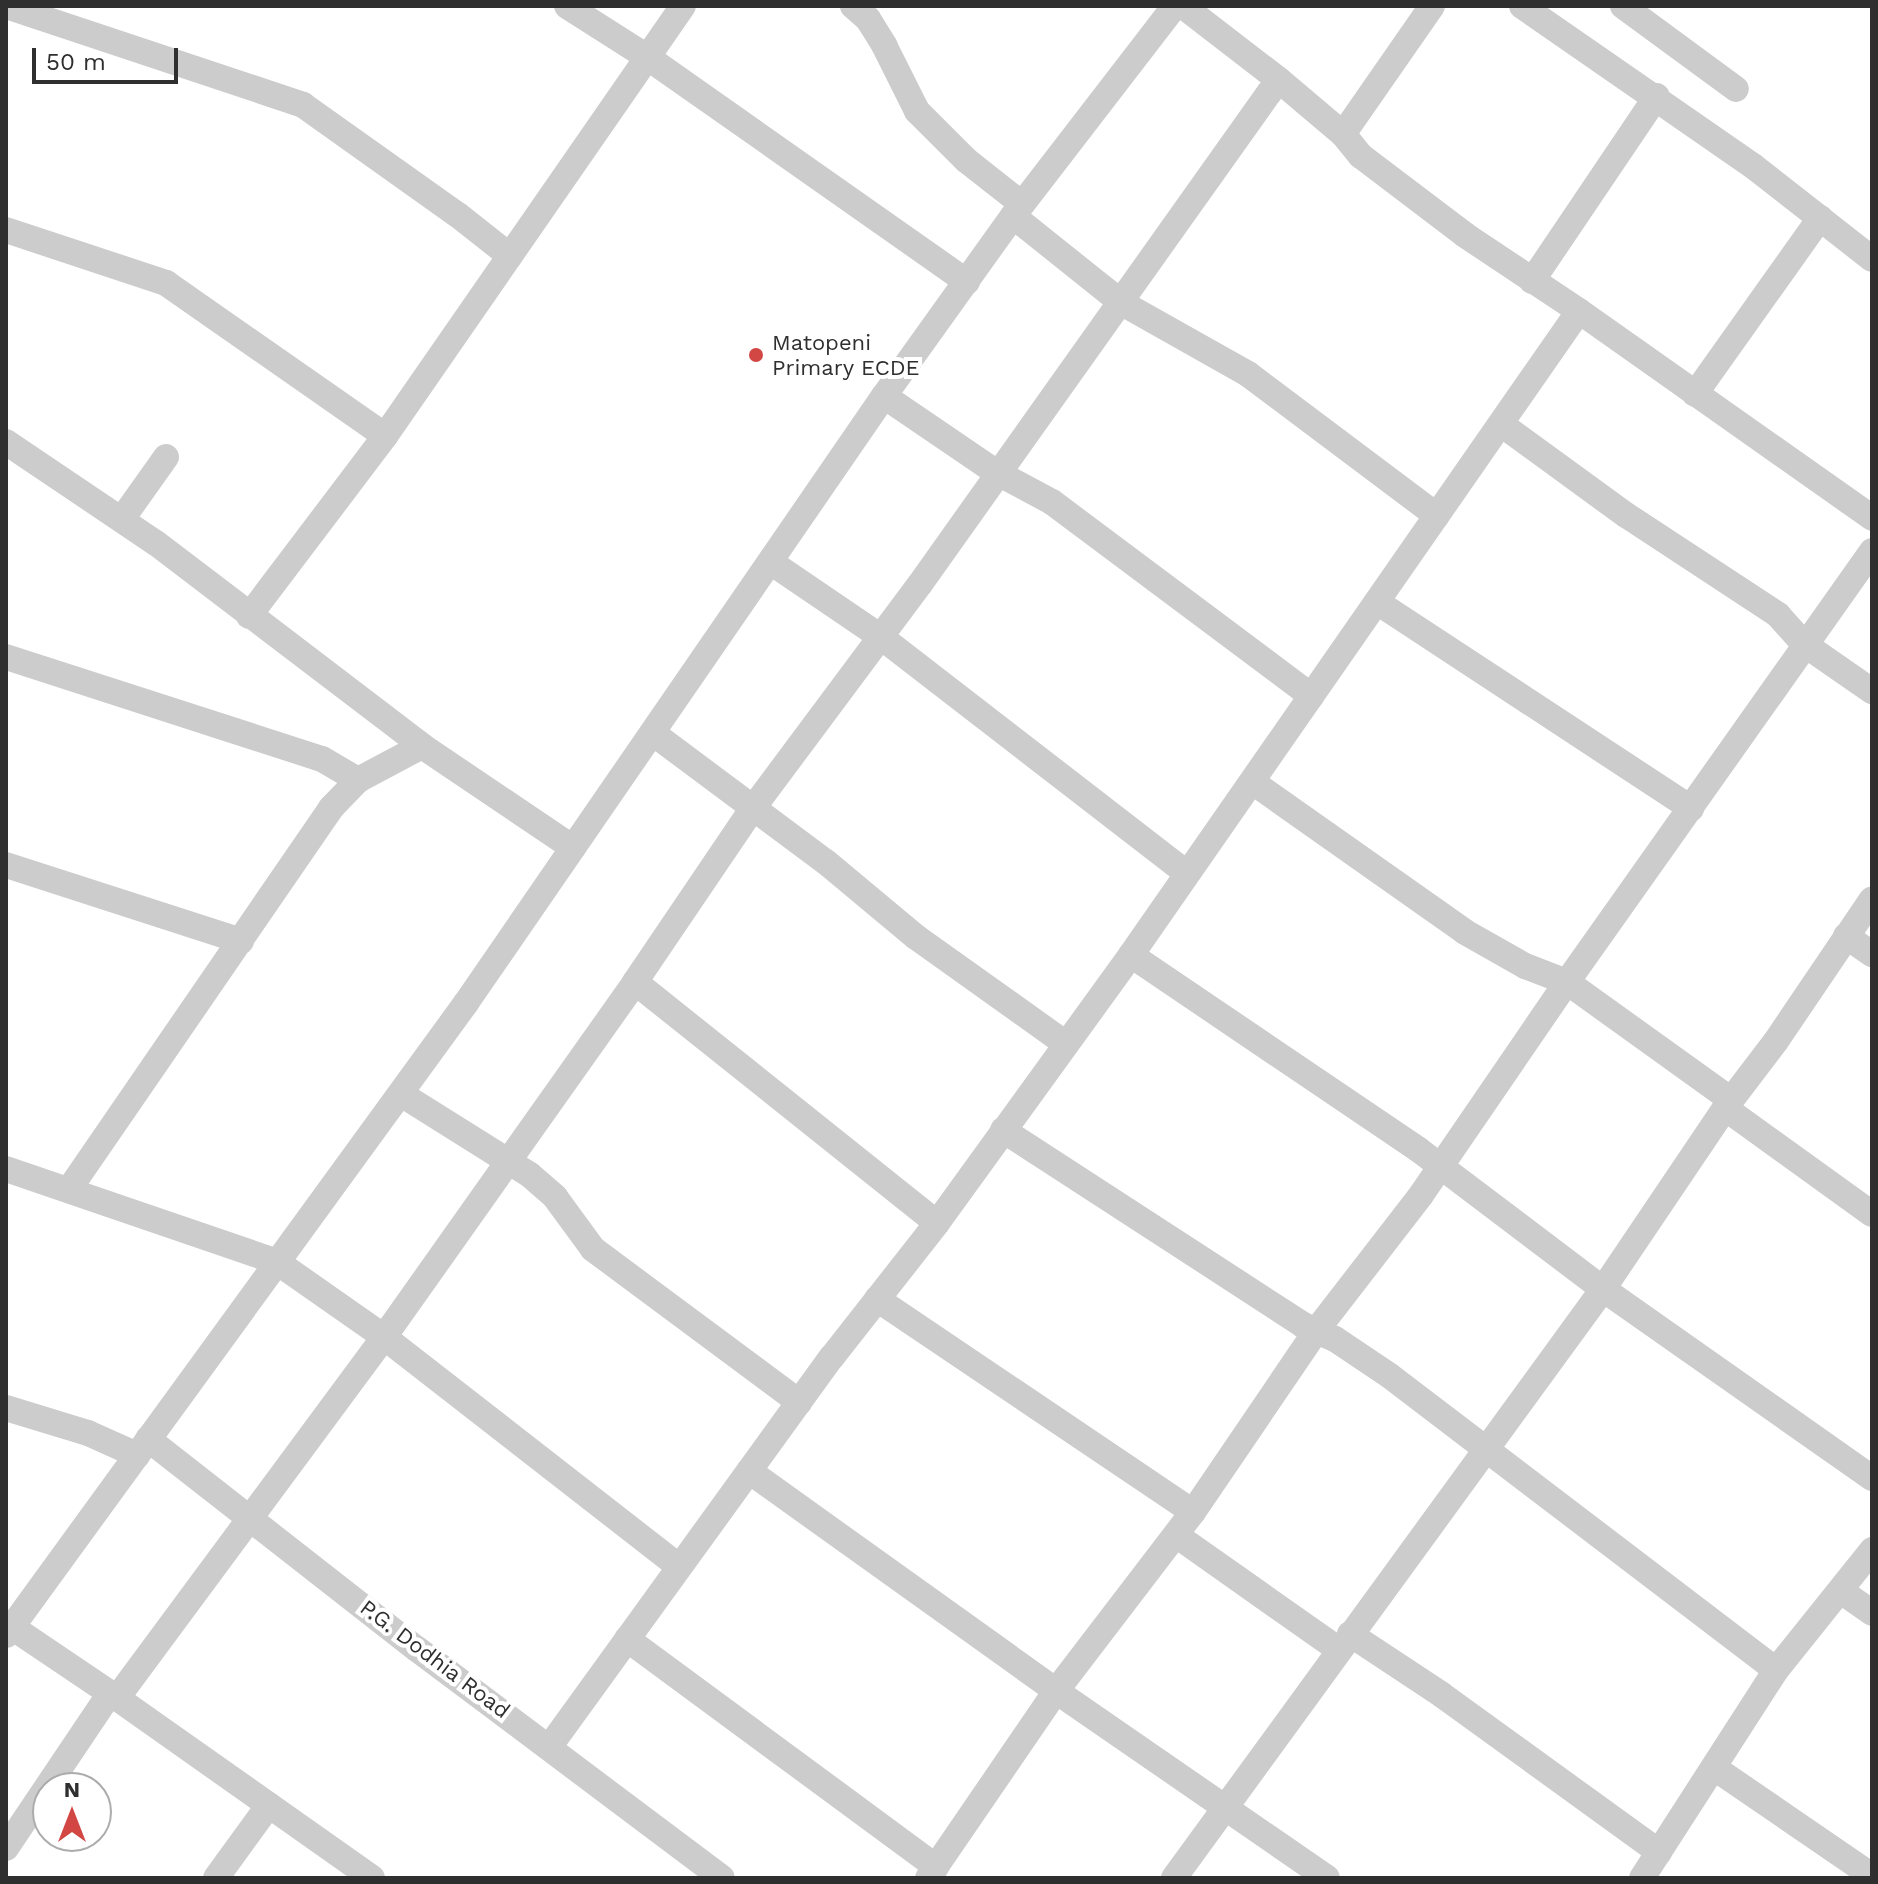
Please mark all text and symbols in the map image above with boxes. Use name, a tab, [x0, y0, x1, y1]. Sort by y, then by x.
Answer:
scale bar	[36, 32, 182, 82]
text: 50 m	[46, 48, 106, 76]
place label: Matopeni Primary ECDE	[772, 329, 920, 380]
marker: Matopeni Primary ECDE	[747, 346, 765, 364]
street label: P.G. Dodhia Road	[355, 1594, 515, 1724]
north arrow	[32, 1772, 112, 1852]
text: N	[64, 1777, 80, 1802]

